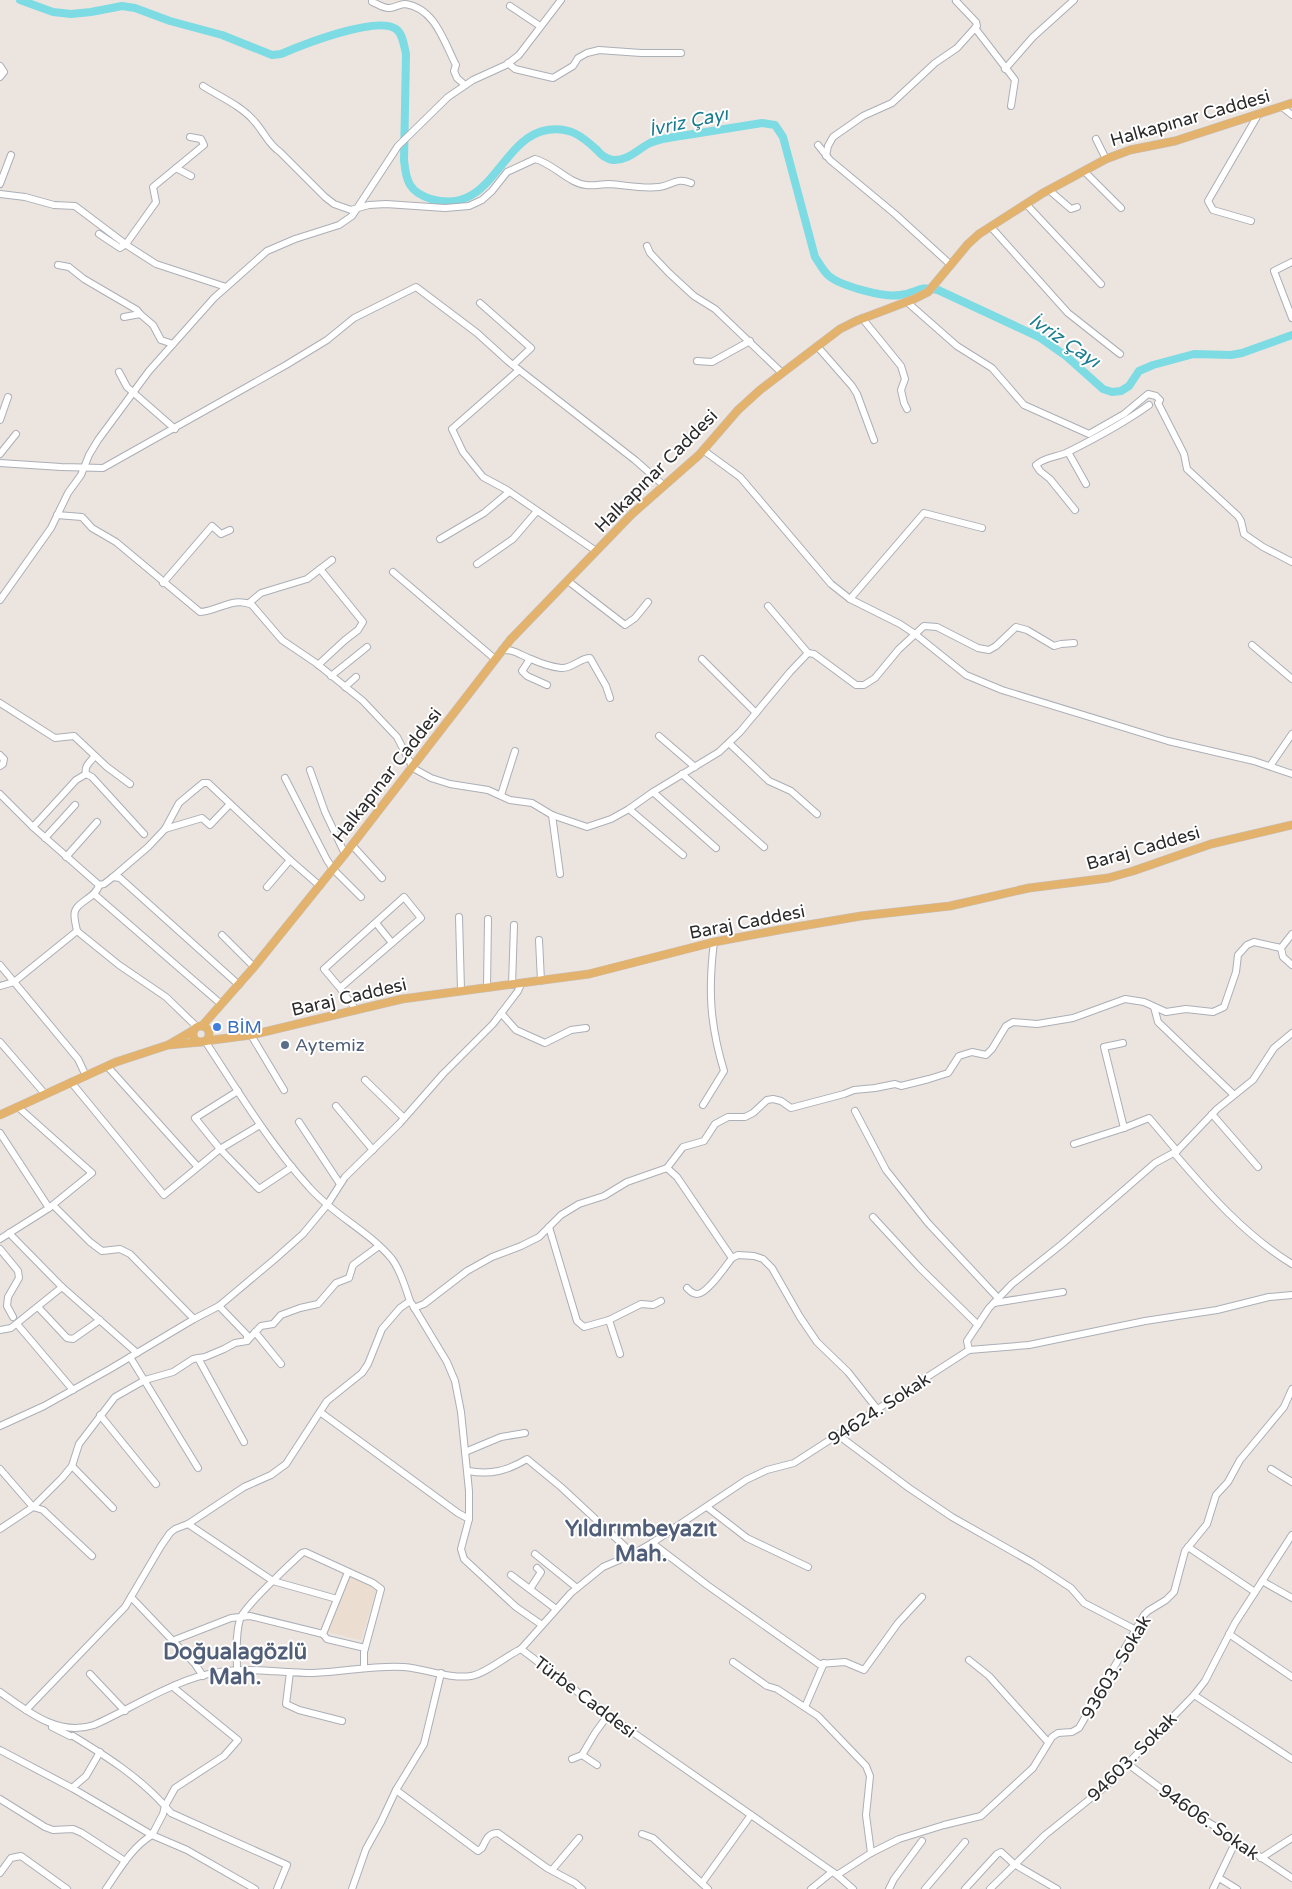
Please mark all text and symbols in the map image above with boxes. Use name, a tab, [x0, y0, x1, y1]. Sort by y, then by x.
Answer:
street label: Halkapınar Caddesi	[1108, 85, 1272, 151]
water label: İvriz Çayı	[647, 103, 731, 141]
water label: İvriz Çayı	[1025, 309, 1105, 373]
street label: Halkapınar Caddesi	[590, 405, 722, 537]
street label: Halkapınar Caddesi	[328, 703, 446, 847]
street label: Baraj Caddesi	[1083, 821, 1203, 875]
street label: Baraj Caddesi	[687, 900, 807, 944]
street label: Baraj Caddesi	[289, 973, 409, 1021]
place label: BİM	[227, 1016, 262, 1038]
marker: BİM	[211, 1021, 223, 1033]
place label: Aytemiz	[295, 1034, 365, 1056]
marker: Aytemiz	[279, 1039, 291, 1051]
street label: 94624. Sokak	[824, 1368, 934, 1450]
district label: Yıldırımbeyazıt Mah.	[565, 1516, 718, 1567]
street label: 93603. Sokak	[1076, 1611, 1156, 1723]
district label: Doğualagözlü Mah.	[163, 1639, 307, 1690]
street label: Türbe Caddesi	[529, 1651, 641, 1743]
street label: 94603. Sokak	[1083, 1708, 1181, 1806]
street label: 94606. Sokak	[1155, 1779, 1264, 1865]

